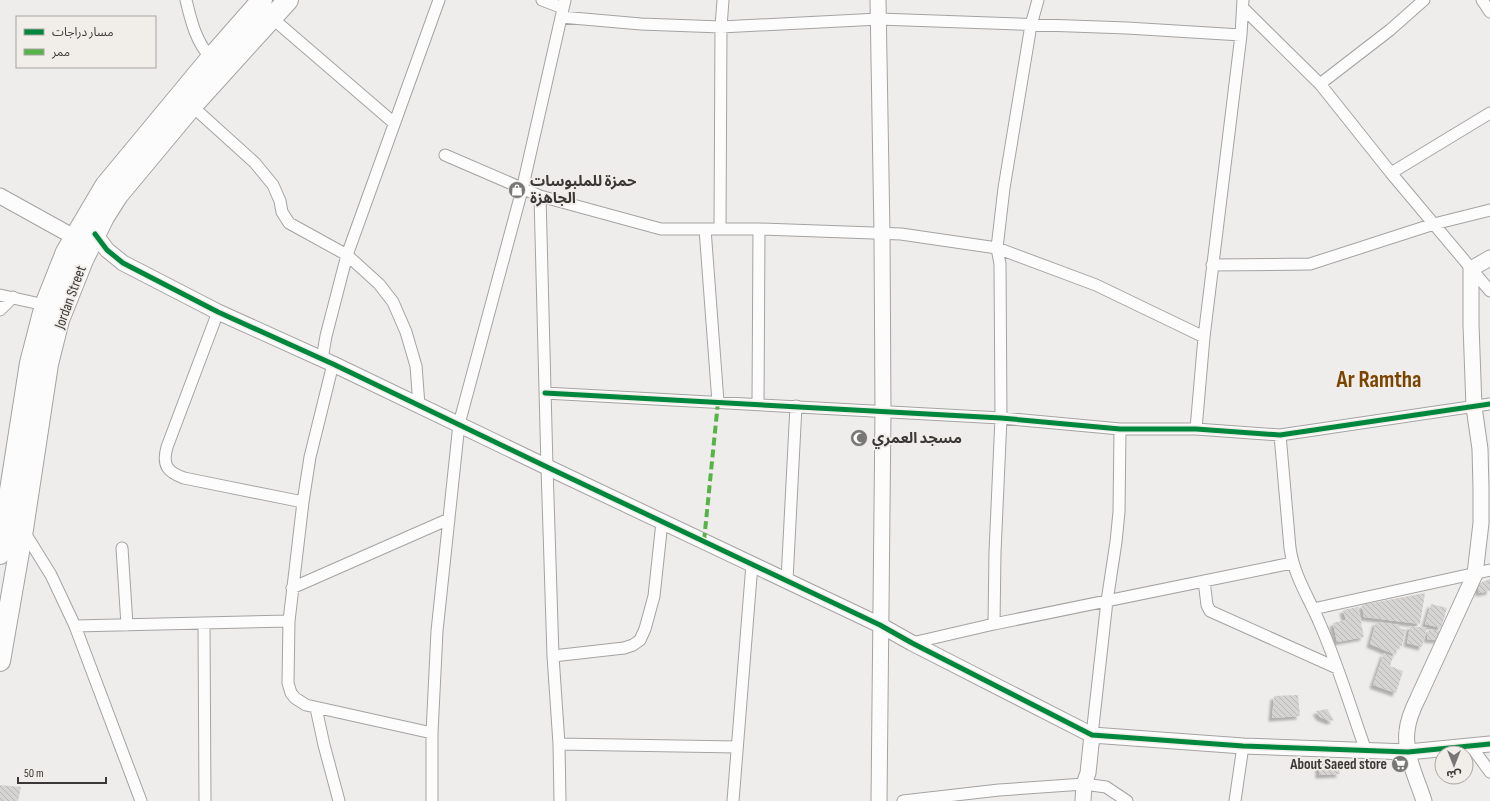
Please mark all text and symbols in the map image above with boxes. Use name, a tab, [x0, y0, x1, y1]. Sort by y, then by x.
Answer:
legend	[16, 16, 156, 68]
text: مسار دراجات	[52, 25, 113, 40]
text: ممر	[51, 45, 70, 60]
place label: حمزة للملبوسات الجاهزة	[530, 172, 637, 208]
shop icon: حمزة للملبوسات الجاهزة	[507, 180, 527, 200]
street label: Jordan Street	[50, 263, 91, 332]
district label: Ar Ramtha	[1336, 366, 1421, 394]
mosque icon: مسجد العمري	[849, 428, 869, 448]
place label: مسجد العمري	[872, 429, 962, 449]
north arrow	[1434, 745, 1474, 785]
supermarket icon: About Saeed store	[1390, 754, 1410, 774]
place label: About Saeed store	[1289, 755, 1387, 774]
scale bar	[18, 759, 106, 785]
text: 50 m	[24, 766, 44, 781]
text: ش	[1446, 768, 1462, 781]

